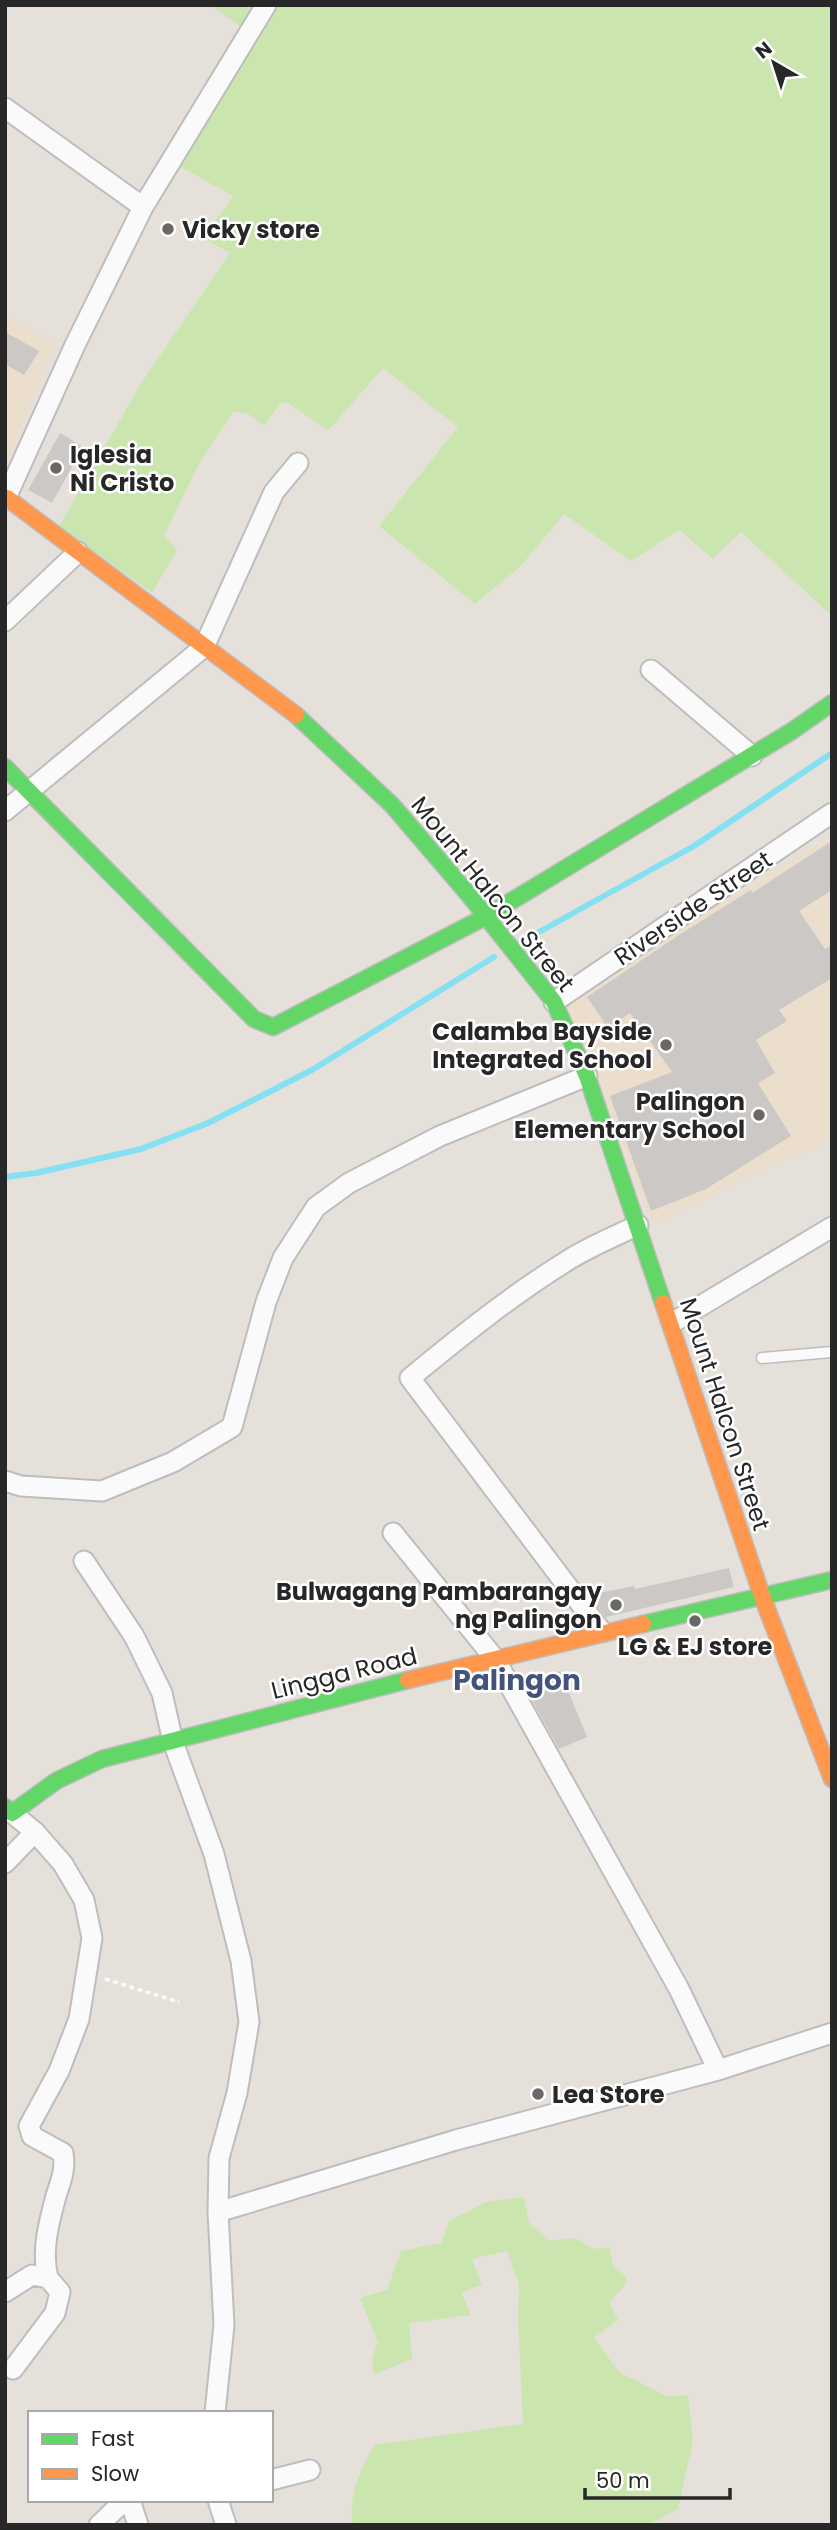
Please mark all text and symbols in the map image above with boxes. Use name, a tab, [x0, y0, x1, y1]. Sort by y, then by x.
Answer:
north arrow	[739, 28, 809, 98]
text: N	[750, 35, 778, 65]
place label: Vicky store	[182, 213, 320, 246]
marker: Vicky store	[160, 221, 176, 237]
place label: Iglesia Ni Cristo	[70, 438, 174, 499]
marker: Iglesia Ni Cristo	[48, 460, 64, 476]
street label: Mount Halcon Street	[404, 789, 582, 999]
street label: Riverside Street	[607, 843, 779, 973]
place label: Calamba Bayside Integrated School	[432, 1015, 652, 1076]
marker: Calamba Bayside Integrated School	[658, 1037, 674, 1053]
place label: Palingon Elementary School	[514, 1085, 745, 1146]
marker: Palingon Elementary School	[751, 1107, 767, 1123]
street label: Mount Halcon Street	[672, 1294, 778, 1534]
place label: Bulwagang Pambarangay ng Palingon	[276, 1575, 603, 1636]
marker: Bulwagang Pambarangay ng Palingon	[608, 1597, 624, 1613]
marker: LG & EJ store	[687, 1613, 703, 1629]
place label: LG & EJ store	[618, 1630, 772, 1663]
street label: Lingga Road	[268, 1639, 420, 1707]
district label: Palingon	[453, 1661, 581, 1700]
place label: Lea Store	[552, 2078, 665, 2111]
marker: Lea Store	[530, 2086, 546, 2102]
legend	[28, 2411, 273, 2502]
text: Fast	[91, 2424, 134, 2453]
scale bar	[585, 2456, 730, 2500]
text: Slow	[91, 2459, 139, 2488]
text: 50 m	[596, 2466, 650, 2495]

